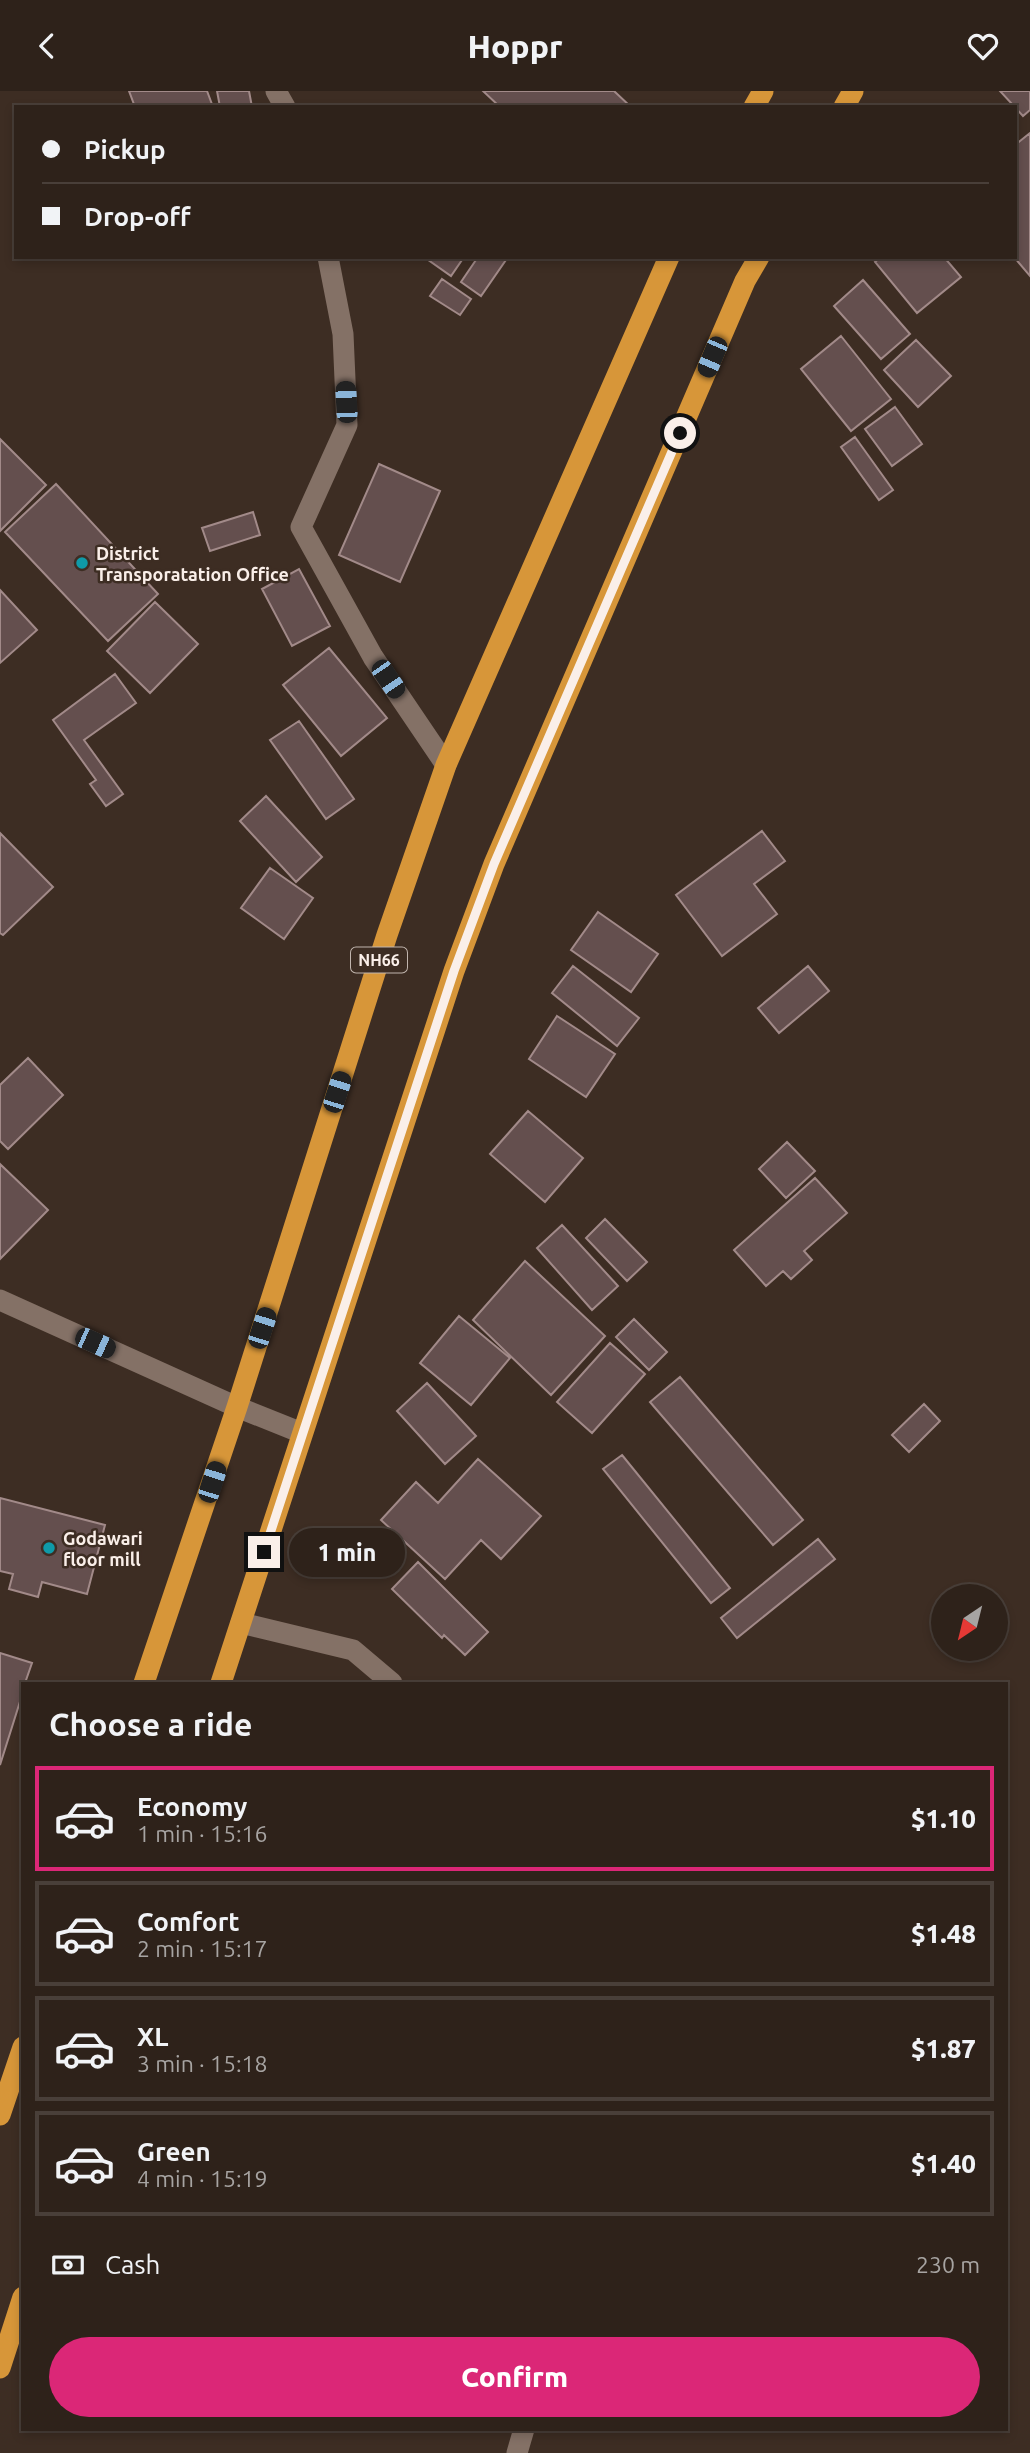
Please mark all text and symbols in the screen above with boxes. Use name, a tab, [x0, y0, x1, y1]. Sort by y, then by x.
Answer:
icon: back	[28, 27, 66, 65]
icon: heart	[964, 27, 1002, 65]
text: Hoppr	[467, 28, 563, 64]
text: Pickup	[84, 135, 166, 164]
text: Drop-off	[84, 202, 191, 231]
car	[695, 334, 730, 380]
car	[335, 380, 358, 424]
route start	[664, 417, 696, 449]
place label: District Transporatation Office	[96, 543, 289, 584]
marker: District Transporatation Office	[74, 555, 90, 571]
car	[368, 656, 409, 702]
road number: NH66	[351, 947, 407, 973]
car	[321, 1069, 354, 1115]
car	[246, 1305, 279, 1351]
car	[72, 1325, 119, 1361]
car	[196, 1459, 229, 1505]
callout: 1 min	[288, 1527, 404, 1577]
place label: Godawari floor mill	[63, 1528, 143, 1569]
route end	[248, 1536, 280, 1568]
marker: Godawari floor mill	[41, 1540, 57, 1556]
text: 1 min	[318, 1540, 376, 1565]
north arrow	[931, 1584, 1008, 1661]
map controls	[931, 1584, 1008, 1661]
text: Choose a ride	[49, 1706, 252, 1742]
icon: car	[53, 1787, 116, 1850]
text: Economy	[137, 1792, 247, 1821]
text: $1.10	[911, 1804, 976, 1833]
text: 1 min · 15:16	[137, 1821, 268, 1846]
icon: car	[53, 1902, 116, 1965]
text: Comfort	[137, 1907, 240, 1936]
text: $1.48	[911, 1919, 976, 1948]
text: 2 min · 15:17	[137, 1936, 268, 1961]
icon: car	[53, 2017, 116, 2080]
text: XL	[137, 2022, 168, 2051]
text: $1.87	[911, 2034, 976, 2063]
text: 3 min · 15:18	[137, 2051, 268, 2076]
icon: car	[53, 2132, 116, 2195]
text: Green	[137, 2137, 211, 2166]
text: $1.40	[911, 2149, 976, 2178]
text: 4 min · 15:19	[137, 2166, 268, 2191]
icon: cash	[49, 2246, 87, 2284]
text: Cash	[105, 2250, 160, 2279]
text: 230 m	[916, 2252, 980, 2277]
button: Confirm	[49, 2337, 980, 2417]

